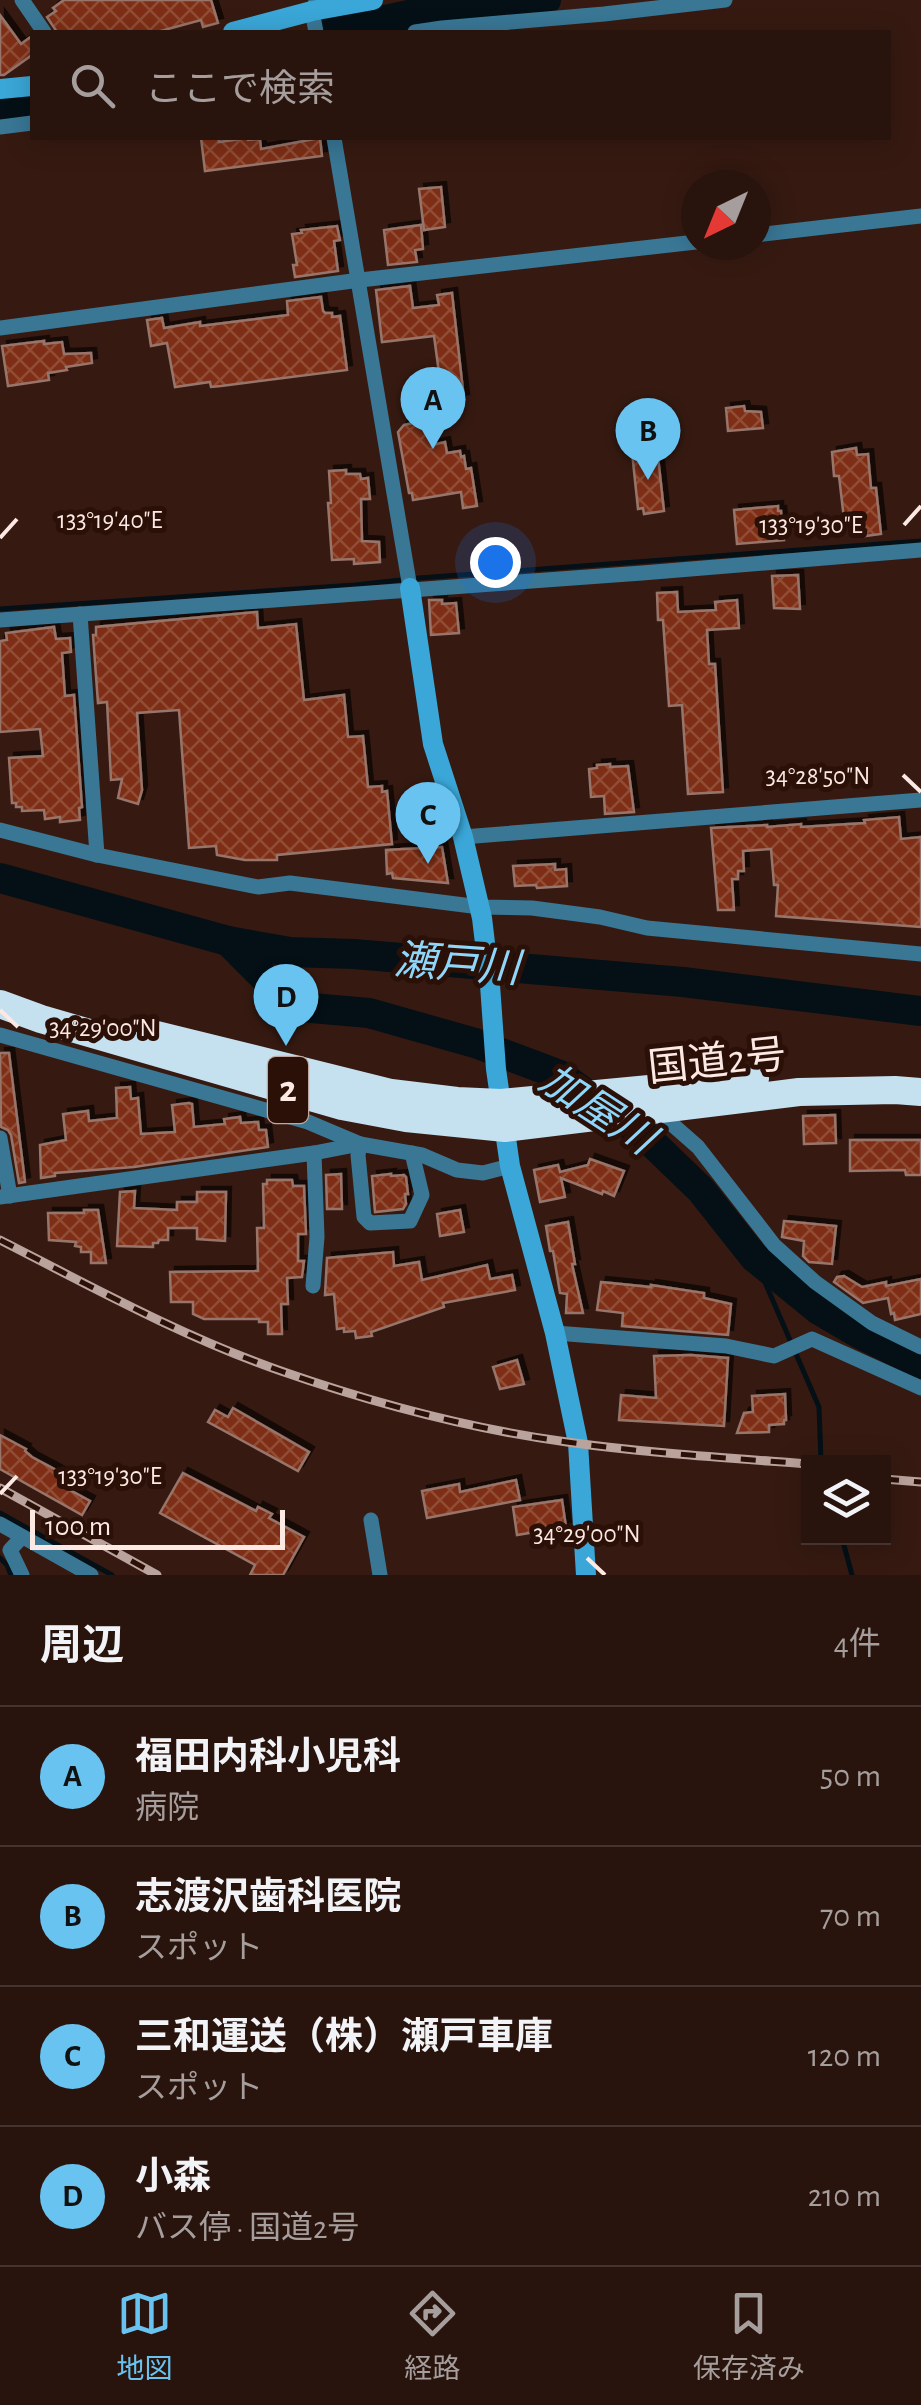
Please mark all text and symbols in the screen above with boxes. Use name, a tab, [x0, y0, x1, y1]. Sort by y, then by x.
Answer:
search box	[30, 30, 891, 140]
icon: search	[65, 58, 120, 113]
text: ここで検索	[145, 71, 335, 109]
north arrow	[681, 170, 771, 260]
pin: A	[400, 366, 466, 449]
pin: B	[616, 398, 680, 480]
text: 133°19'40"E	[57, 508, 163, 533]
text: 133°19'30"E	[759, 513, 863, 538]
your location	[470, 537, 521, 588]
text: 34°28'50"N	[766, 764, 870, 789]
pin: C	[396, 782, 460, 864]
water label: 瀬戸川	[393, 938, 525, 991]
pin: D	[254, 964, 318, 1046]
text: 34°29'00"N	[49, 1016, 157, 1041]
street label: 国道2号	[646, 1033, 788, 1089]
road number: 2	[268, 1057, 308, 1123]
water label: 加屋川	[533, 1057, 665, 1164]
map controls	[801, 1455, 891, 1545]
button: layers	[801, 1455, 891, 1545]
text: 133°19'30"E	[58, 1464, 162, 1489]
scale bar	[30, 1505, 285, 1550]
text: 100 m	[45, 1513, 111, 1541]
text: 34°29'00"N	[533, 1522, 641, 1547]
text: 周辺	[40, 1625, 124, 1667]
text: 4件	[834, 1628, 881, 1660]
text: 福田内科小児科	[135, 1739, 401, 1777]
text: A	[63, 1760, 82, 1792]
text: 50 m	[820, 1760, 881, 1792]
text: 病院	[135, 1792, 199, 1824]
text: 志渡沢歯科医院	[135, 1879, 401, 1917]
text: B	[63, 1900, 82, 1932]
text: 70 m	[820, 1900, 881, 1932]
text: スポット	[135, 1932, 263, 1964]
text: 三和運送（株）瀬戸車庫	[135, 2019, 553, 2057]
text: C	[64, 2040, 81, 2072]
text: 120 m	[808, 2040, 881, 2072]
text: スポット	[135, 2072, 263, 2104]
text: 小森	[135, 2159, 211, 2197]
text: D	[62, 2180, 83, 2212]
text: 210 m	[808, 2180, 881, 2212]
text: バス停 · 国道2号	[135, 2212, 359, 2244]
tab: 地図	[116, 2286, 172, 2387]
tab: 経路	[404, 2286, 461, 2387]
tab: 保存済み	[693, 2286, 805, 2387]

